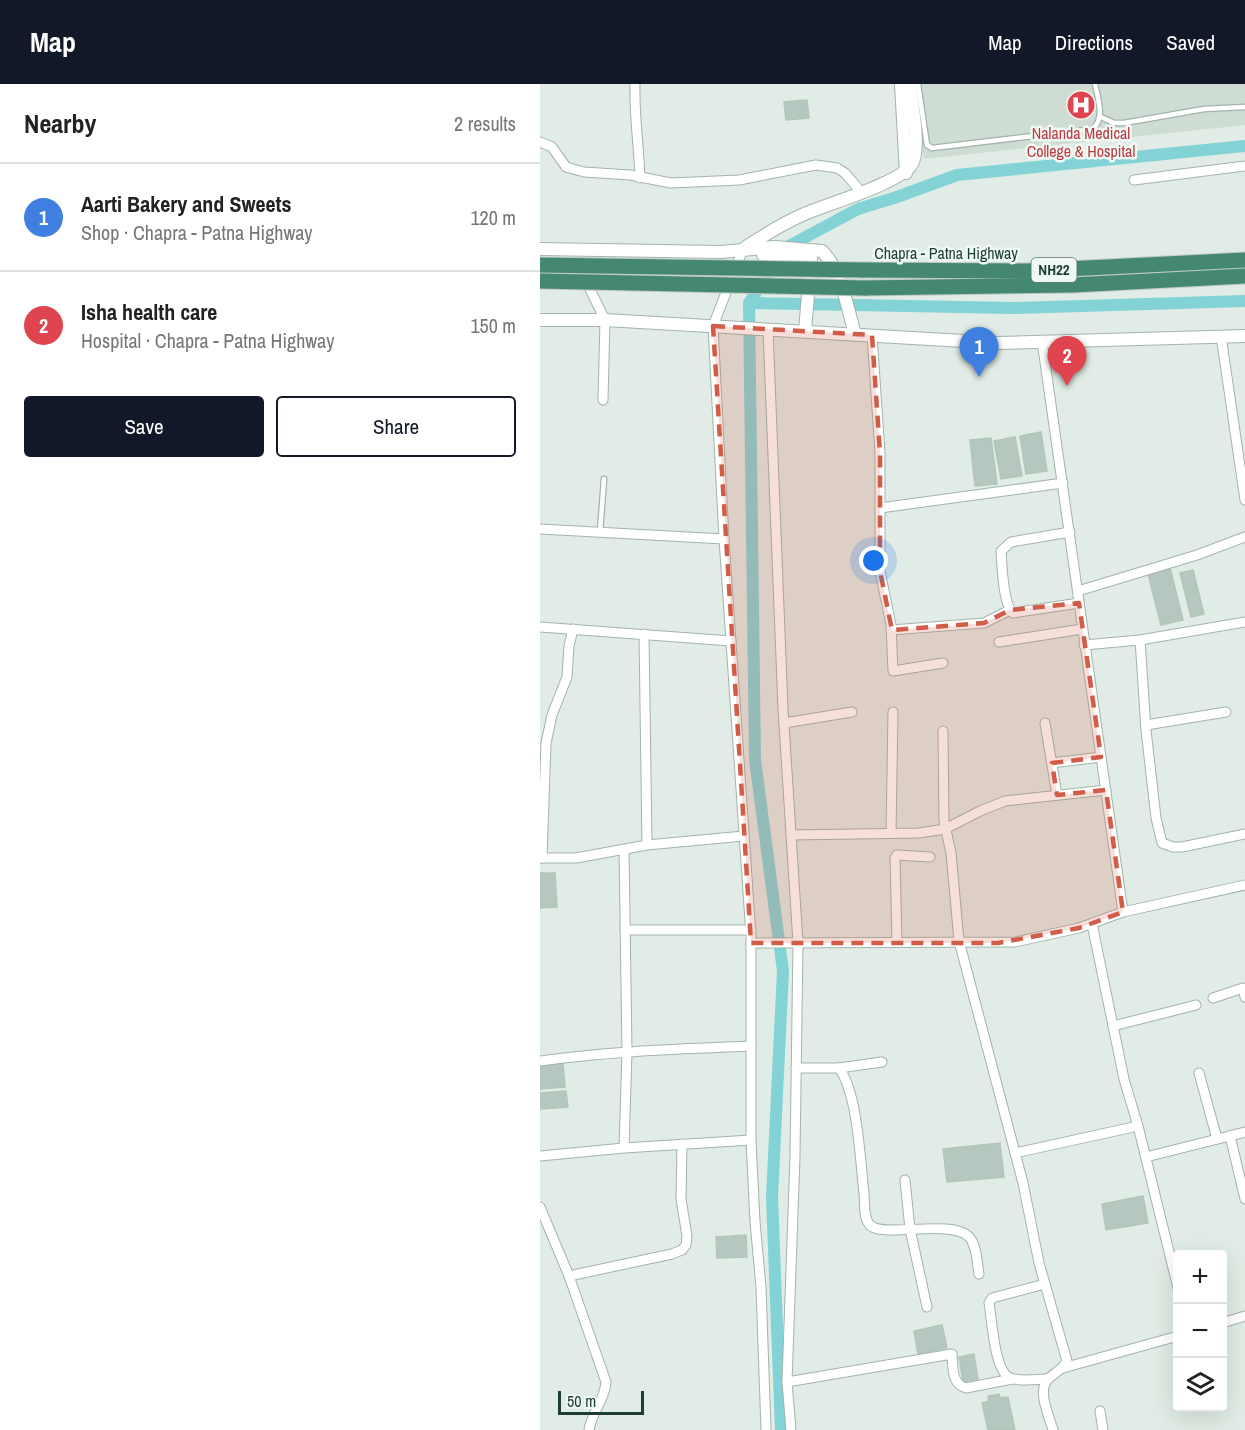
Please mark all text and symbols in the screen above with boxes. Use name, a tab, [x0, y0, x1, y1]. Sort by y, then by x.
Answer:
text: Map	[30, 23, 76, 61]
text: Map	[988, 28, 1022, 57]
text: Directions	[1055, 28, 1133, 57]
text: Saved	[1166, 28, 1215, 57]
hospital icon: Nalanda Medical College & Hospital	[1065, 89, 1097, 121]
text: Nearby	[24, 106, 96, 141]
text: 2 results	[454, 110, 516, 137]
place label: Nalanda Medical College & Hospital	[1027, 122, 1135, 162]
text: Aarti Bakery and Sweets	[81, 189, 292, 219]
text: 1	[39, 204, 48, 231]
text: 120 m	[470, 204, 516, 231]
text: Shop · Chapra - Patna Highway	[81, 219, 313, 246]
street label: Chapra - Patna Highway	[874, 242, 1018, 264]
road number: NH22	[1032, 258, 1076, 282]
text: Isha health care	[81, 297, 217, 327]
text: 2	[39, 312, 48, 339]
text: 150 m	[470, 312, 516, 339]
text: Hospital · Chapra - Patna Highway	[81, 327, 334, 354]
pin: 1	[960, 328, 998, 377]
pin: 2	[1048, 336, 1086, 386]
button: Save	[24, 396, 264, 457]
button: Share	[276, 396, 516, 457]
your location	[859, 546, 888, 575]
map controls	[1173, 1250, 1227, 1412]
button: +	[1173, 1250, 1227, 1304]
button: −	[1173, 1304, 1227, 1358]
button: layers	[1173, 1358, 1227, 1412]
scale bar	[558, 1388, 644, 1416]
text: 50 m	[567, 1390, 596, 1412]

